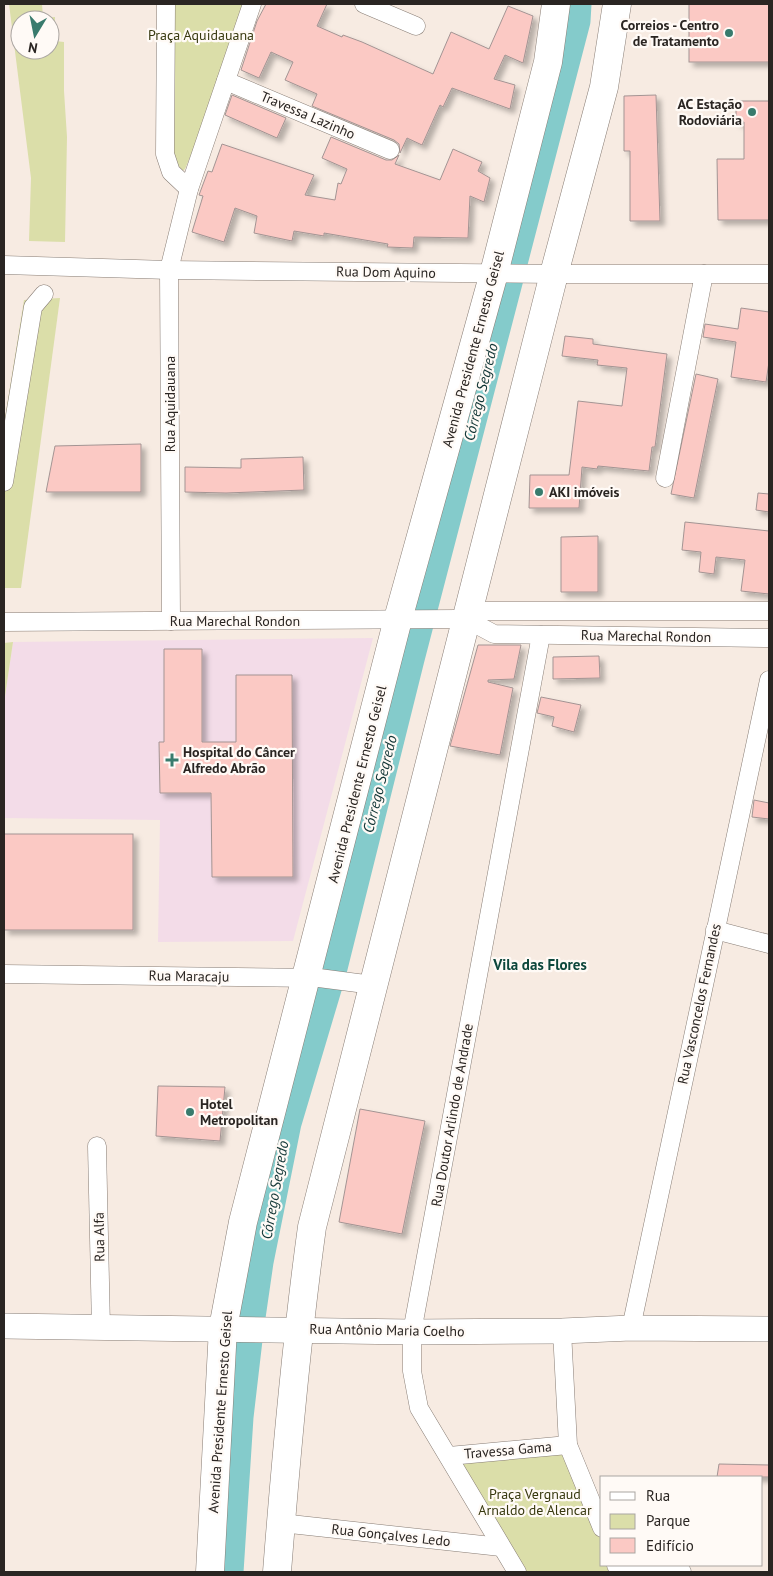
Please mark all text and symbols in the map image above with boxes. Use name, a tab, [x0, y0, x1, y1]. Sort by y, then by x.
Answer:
north arrow	[10, 10, 60, 60]
place label: Correios - Centro de Tratamento	[620, 16, 719, 50]
park label: Praça Aquidauana	[148, 26, 254, 44]
marker: Correios - Centro de Tratamento	[723, 27, 735, 39]
text: N	[27, 38, 39, 57]
street label: Travessa Lazinho	[258, 87, 358, 143]
place label: AC Estação Rodoviária	[678, 95, 742, 129]
marker: AC Estação Rodoviária	[746, 106, 758, 118]
street label: Avenida Presidente Ernesto Geisel	[438, 249, 508, 449]
street label: Rua Dom Aquino	[336, 262, 436, 282]
water label: Córrego Segredo	[459, 341, 502, 443]
street label: Rua Aquidauana	[161, 356, 179, 452]
place label: AKI imóveis	[549, 483, 620, 501]
marker: AKI imóveis	[533, 486, 545, 498]
street label: Rua Marechal Rondon	[170, 612, 300, 630]
street label: Rua Marechal Rondon	[581, 626, 711, 646]
street label: Avenida Presidente Ernesto Geisel	[324, 683, 390, 885]
water label: Córrego Segredo	[358, 733, 401, 835]
place label: Hospital do Câncer Alfredo Abrão	[183, 743, 295, 777]
marker: Hospital do Câncer Alfredo Abrão	[165, 753, 179, 767]
street label: Rua Vasconcelos Fernandes	[673, 922, 725, 1086]
district label: Vila das Flores	[492, 955, 587, 974]
street label: Rua Maracaju	[149, 966, 229, 986]
street label: Rua Doutor Arlindo de Andrade	[427, 1022, 477, 1208]
place label: Hotel Metropolitan	[200, 1095, 278, 1129]
marker: Hotel Metropolitan	[184, 1106, 196, 1118]
water label: Córrego Segredo	[256, 1139, 293, 1241]
street label: Rua Alfa	[90, 1212, 108, 1262]
street label: Avenida Presidente Ernesto Geisel	[204, 1310, 236, 1514]
street label: Rua Antônio Maria Coelho	[309, 1320, 465, 1340]
street label: Travessa Gama	[463, 1437, 553, 1463]
legend	[600, 1476, 763, 1566]
park label: Praça Vergnaud Arnaldo de Alencar	[478, 1485, 592, 1519]
text: Rua	[646, 1486, 670, 1505]
text: Parque	[646, 1511, 690, 1530]
street label: Rua Gonçalves Ledo	[331, 1520, 451, 1550]
text: Edifício	[646, 1536, 694, 1555]

